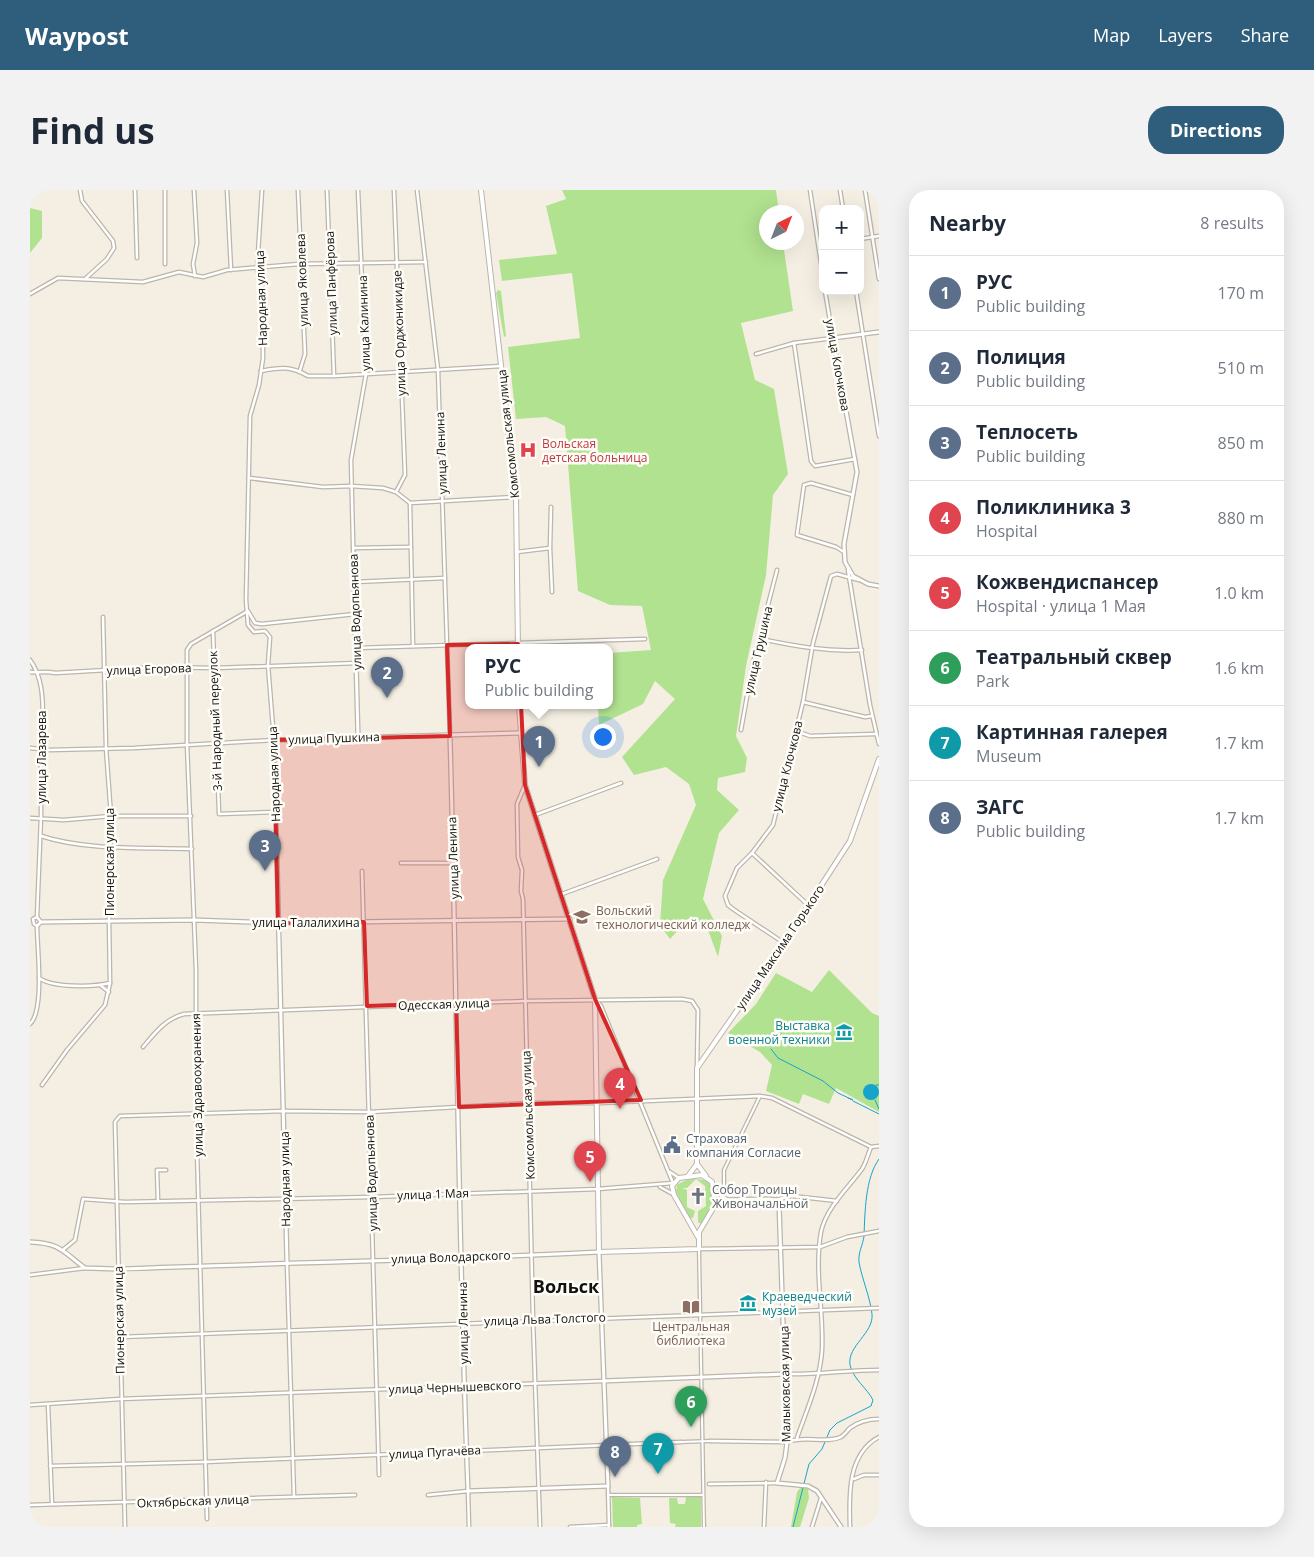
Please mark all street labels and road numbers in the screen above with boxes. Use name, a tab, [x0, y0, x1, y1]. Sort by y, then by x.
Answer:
street label: улица Панфёрова	[321, 231, 341, 335]
street label: улица Яковлева	[292, 233, 312, 327]
street label: Народная улица	[251, 250, 271, 346]
street label: улица Орджоникидзе	[388, 270, 410, 396]
street label: улица Калинина	[354, 275, 374, 371]
street label: улица Клочкова	[822, 317, 854, 413]
street label: Комсомольская улица	[493, 369, 523, 499]
street label: улица Ленина	[431, 411, 451, 495]
street label: улица Водопьянова	[344, 554, 366, 670]
street label: улица Грушина	[740, 604, 776, 696]
street label: 3-й Народный переулок	[204, 650, 226, 792]
street label: улица Егорова	[106, 659, 192, 679]
street label: улица Лазарева	[33, 710, 50, 804]
street label: улица Клочкова	[767, 719, 807, 813]
street label: Народная улица	[264, 726, 284, 822]
street label: улица Пушкина	[288, 728, 380, 748]
street label: Пионерская улица	[101, 808, 118, 916]
street label: улица Ленина	[443, 816, 463, 900]
street label: улица Максима Горького	[732, 881, 828, 1013]
street label: улица Талалихина	[252, 914, 360, 931]
street label: Одесская улица	[398, 994, 490, 1014]
street label: улица Здравоохранения	[187, 1013, 207, 1157]
street label: Комсомольская улица	[517, 1050, 539, 1180]
street label: улица Водопьянова	[360, 1115, 382, 1231]
street label: Народная улица	[276, 1131, 294, 1227]
street label: улица 1 Мая	[397, 1184, 469, 1204]
street label: улица Володарского	[391, 1246, 511, 1268]
street label: Пионерская улица	[110, 1266, 128, 1374]
street label: улица Ленина	[454, 1282, 472, 1364]
street label: улица Льва Толстого	[484, 1308, 606, 1330]
street label: Малыковская улица	[775, 1325, 795, 1443]
street label: улица Чернышевского	[388, 1376, 522, 1398]
street label: улица Пугачёва	[389, 1441, 481, 1463]
street label: Октябрьская улица	[137, 1491, 249, 1511]

